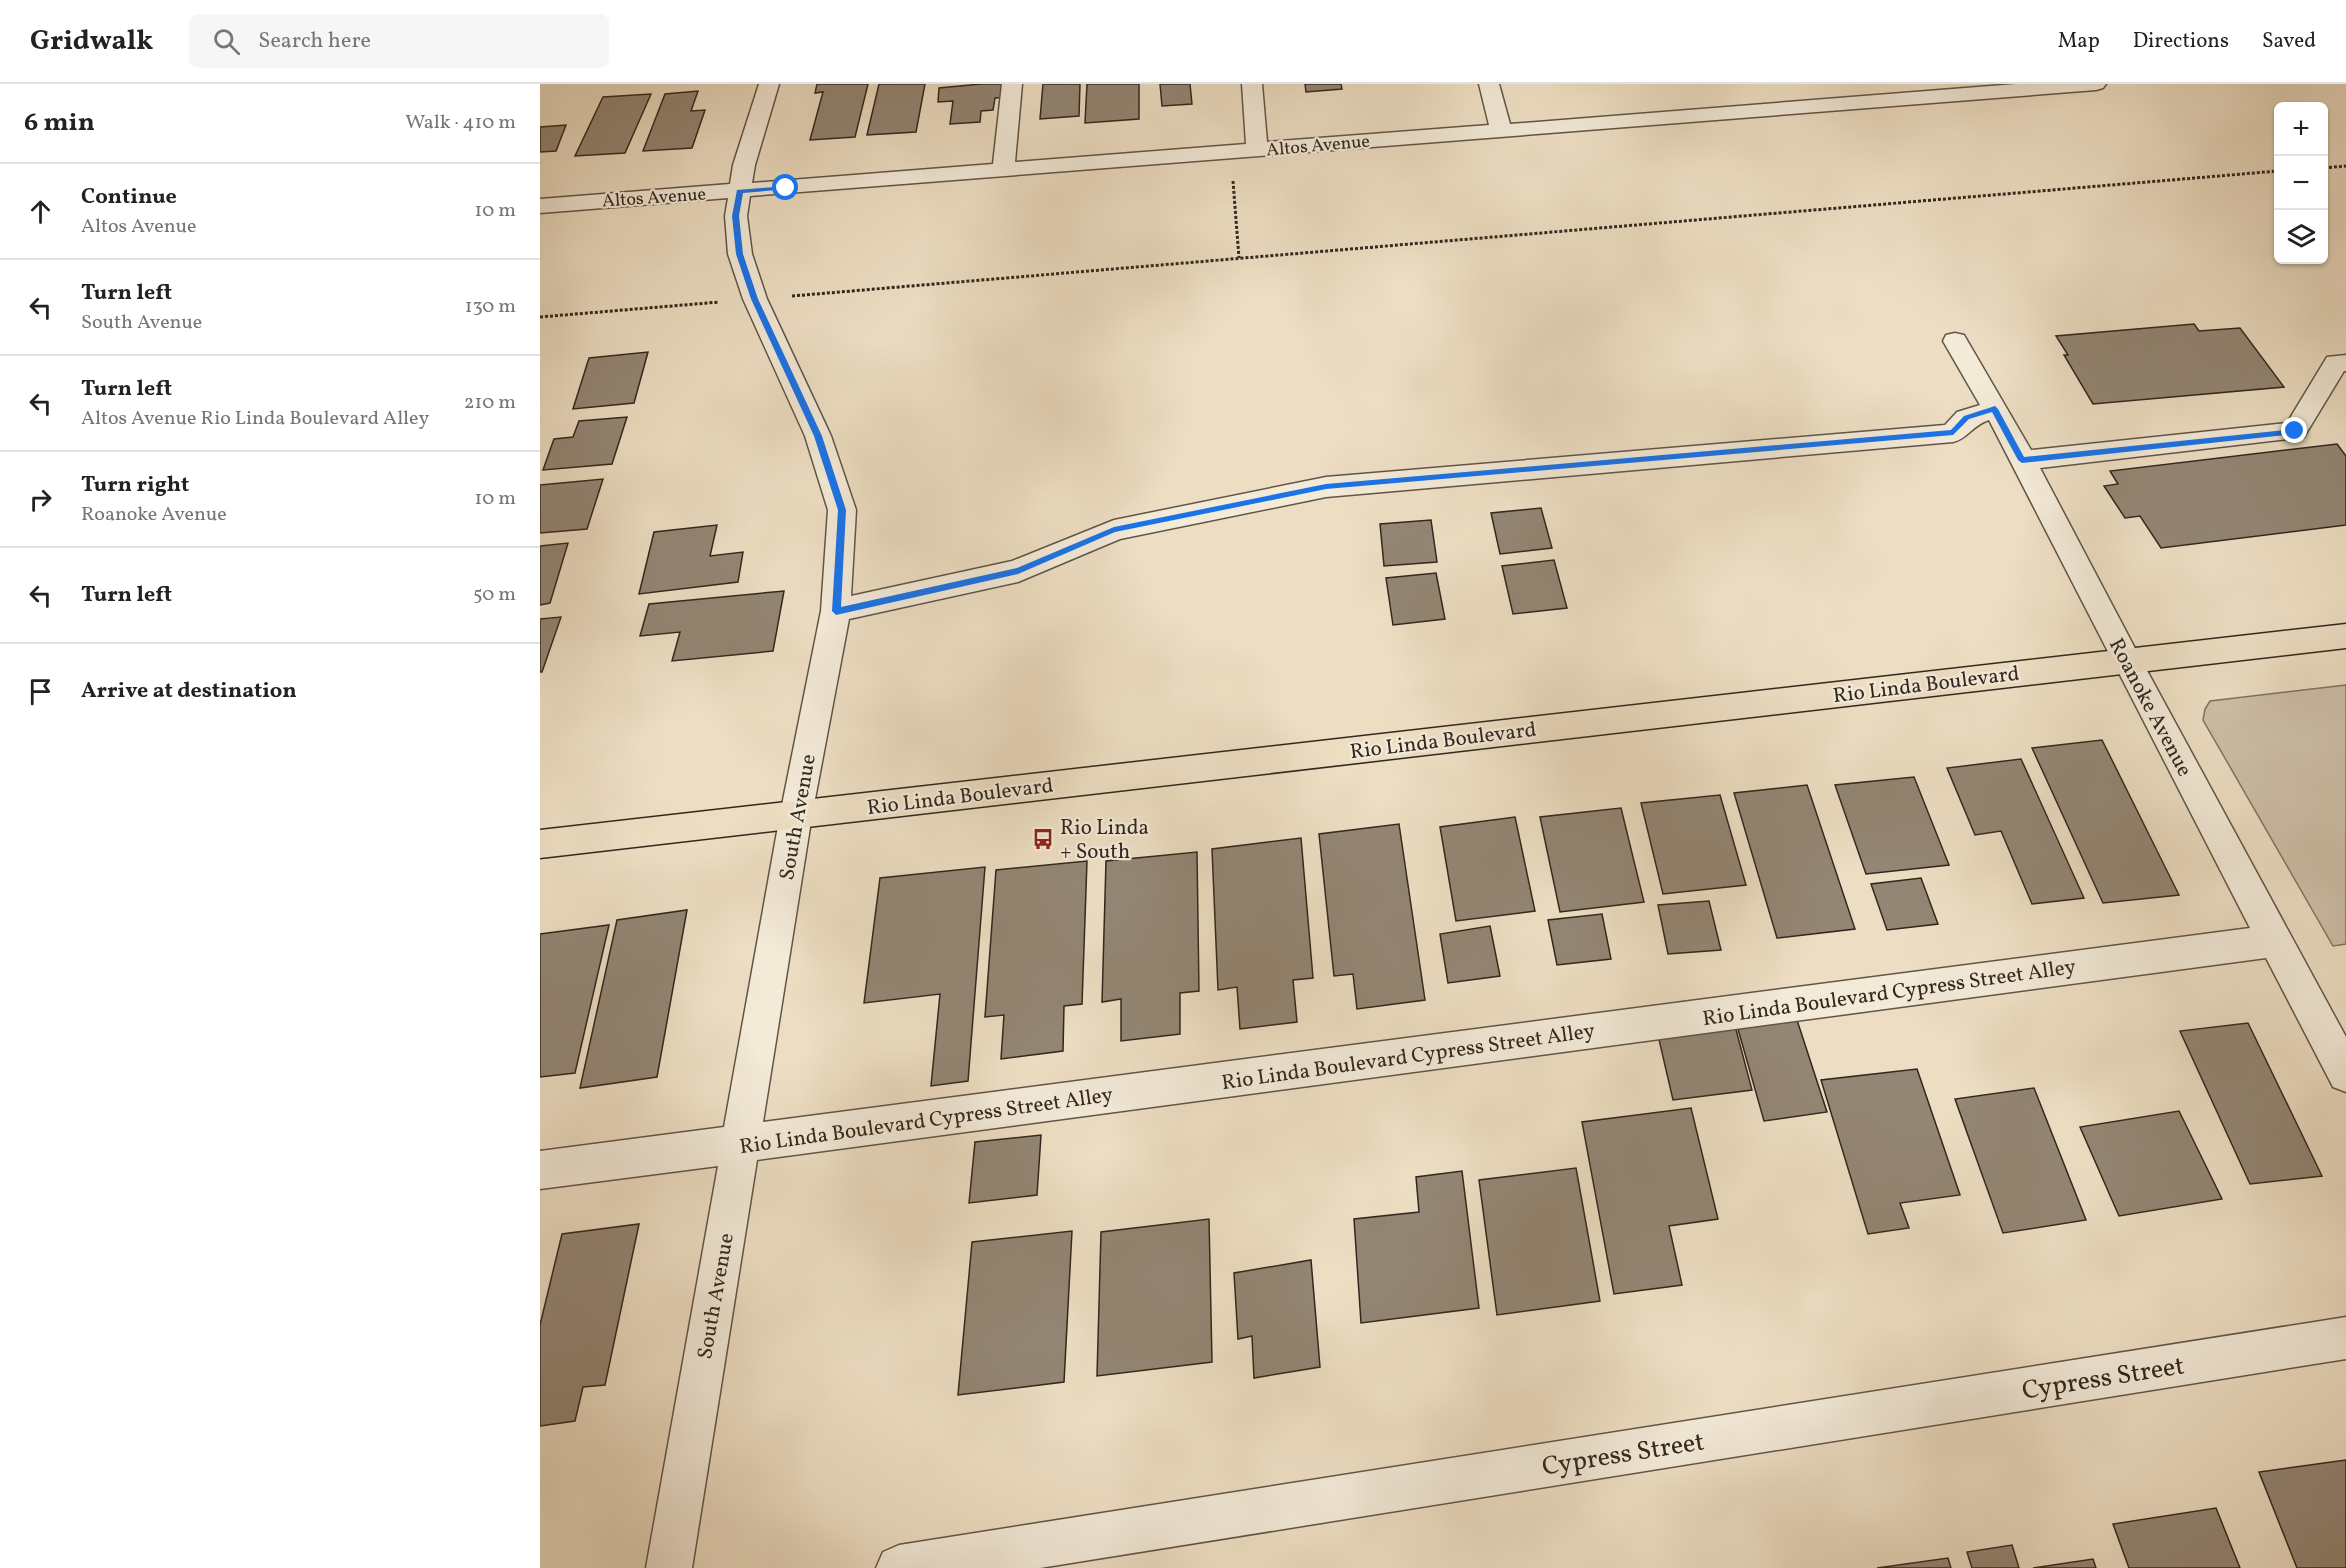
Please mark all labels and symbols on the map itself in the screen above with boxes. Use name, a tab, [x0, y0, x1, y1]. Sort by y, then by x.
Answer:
street label: Altos Avenue	[1265, 130, 1371, 163]
route start	[772, 174, 798, 200]
street label: Altos Avenue	[601, 182, 707, 215]
route end	[2281, 417, 2307, 443]
street label: Roanoke Avenue	[2101, 633, 2198, 782]
street label: Rio Linda Boulevard	[1831, 660, 2021, 711]
street label: Rio Linda Boulevard	[1348, 716, 1538, 767]
street label: South Avenue	[773, 752, 824, 883]
street label: Rio Linda Boulevard	[865, 772, 1055, 823]
place label: Rio Linda + South	[1060, 814, 1149, 867]
bus stop icon: Rio Linda + South	[1031, 827, 1055, 851]
street label: Rio Linda Boulevard Cypress Street Alley	[1701, 953, 2078, 1034]
street label: Rio Linda Boulevard Cypress Street Alley	[1220, 1017, 1597, 1098]
street label: Rio Linda Boulevard Cypress Street Alley	[738, 1081, 1115, 1162]
street label: South Avenue	[691, 1231, 742, 1362]
street label: Cypress Street	[2020, 1348, 2187, 1410]
street label: Cypress Street	[1540, 1424, 1707, 1486]

